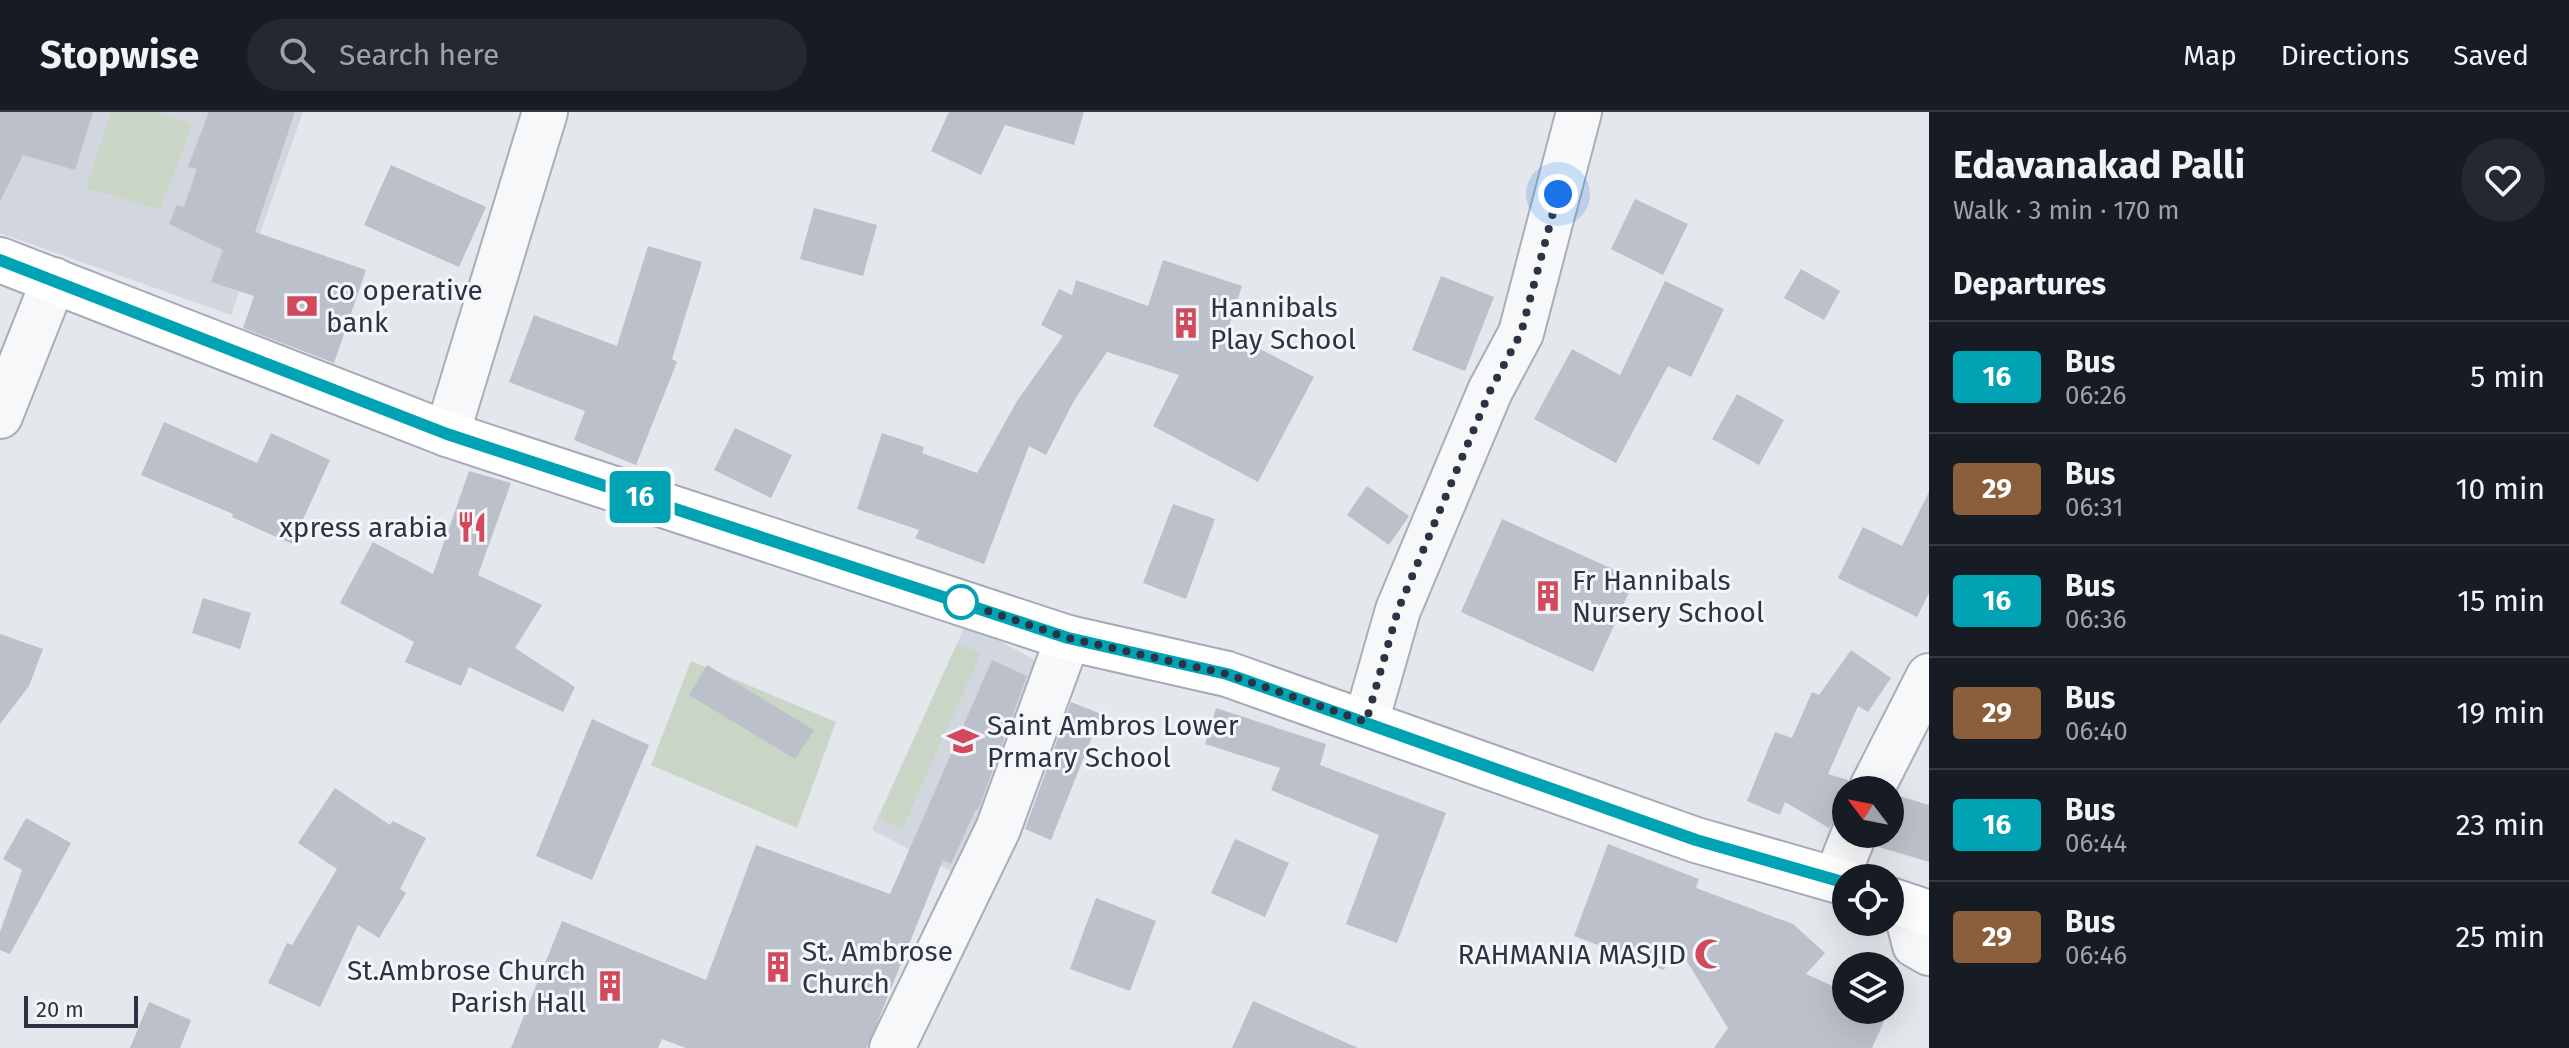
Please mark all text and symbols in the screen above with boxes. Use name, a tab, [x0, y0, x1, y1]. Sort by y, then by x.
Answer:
search box	[247, 19, 807, 91]
text: Stopwise	[40, 32, 199, 78]
icon: search	[275, 33, 319, 77]
text: Search here	[339, 37, 499, 73]
text: Map	[2183, 39, 2237, 72]
text: Directions	[2281, 39, 2409, 72]
text: Saved	[2453, 39, 2529, 72]
button: heart	[2461, 138, 2545, 222]
text: Edavanakad Palli	[1953, 142, 2245, 188]
your location	[1538, 174, 1578, 214]
text: Walk · 3 min · 170 m	[1953, 195, 2179, 226]
text: Departures	[1953, 266, 2106, 302]
place label: co operative bank	[326, 274, 483, 339]
bank icon: co operative bank	[285, 289, 319, 323]
place label: Hannibals Play School	[1210, 291, 1356, 356]
building icon: Hannibals Play School	[1169, 306, 1203, 340]
text: Bus	[2065, 344, 2115, 380]
text: 5 min	[2470, 359, 2545, 395]
text: 16	[1983, 360, 2011, 393]
text: 06:26	[2065, 380, 2126, 411]
text: Bus	[2065, 456, 2115, 492]
line badge: 16	[604, 471, 676, 523]
text: 10 min	[2456, 471, 2545, 507]
text: 29	[1982, 472, 2012, 505]
text: 16	[626, 480, 654, 513]
text: 06:31	[2065, 492, 2123, 523]
restaurant icon: xpress arabia	[455, 510, 489, 544]
place label: xpress arabia	[279, 511, 448, 544]
place label: Fr Hannibals Nursery School	[1572, 564, 1764, 629]
text: Bus	[2065, 568, 2115, 604]
building icon: Fr Hannibals Nursery School	[1531, 579, 1565, 613]
text: 15 min	[2457, 583, 2545, 619]
text: 16	[1983, 584, 2011, 617]
unlabelled marker	[944, 585, 978, 619]
text: 06:36	[2065, 604, 2127, 635]
text: Bus	[2065, 680, 2115, 716]
text: 19 min	[2457, 695, 2545, 731]
text: 29	[1982, 696, 2012, 729]
place label: Saint Ambros Lower Prmary School	[987, 709, 1239, 774]
text: 06:40	[2065, 716, 2128, 747]
school or university icon: Saint Ambros Lower Prmary School	[946, 724, 980, 758]
north arrow	[1832, 776, 1904, 848]
map controls	[1832, 776, 1904, 1024]
text: Bus	[2065, 792, 2115, 828]
text: 23 min	[2456, 807, 2545, 843]
text: 16	[1983, 808, 2011, 841]
text: 06:44	[2065, 828, 2127, 859]
button: locate	[1832, 864, 1904, 936]
text: Bus	[2065, 904, 2115, 940]
text: 25 min	[2455, 919, 2545, 955]
text: 29	[1982, 920, 2012, 953]
place label: St. Ambrose Church	[802, 935, 953, 1000]
mosque icon: RAHMANIA MASJID	[1693, 937, 1727, 971]
place label: RAHMANIA MASJID	[1457, 938, 1686, 971]
text: 06:46	[2065, 940, 2127, 971]
building icon: St. Ambrose Church	[761, 950, 795, 984]
button: layers	[1832, 952, 1904, 1024]
place label: St.Ambrose Church Parish Hall	[347, 954, 586, 1019]
building icon: St.Ambrose Church Parish Hall	[593, 969, 627, 1003]
scale bar	[24, 992, 138, 1028]
text: 20 m	[36, 996, 84, 1023]

